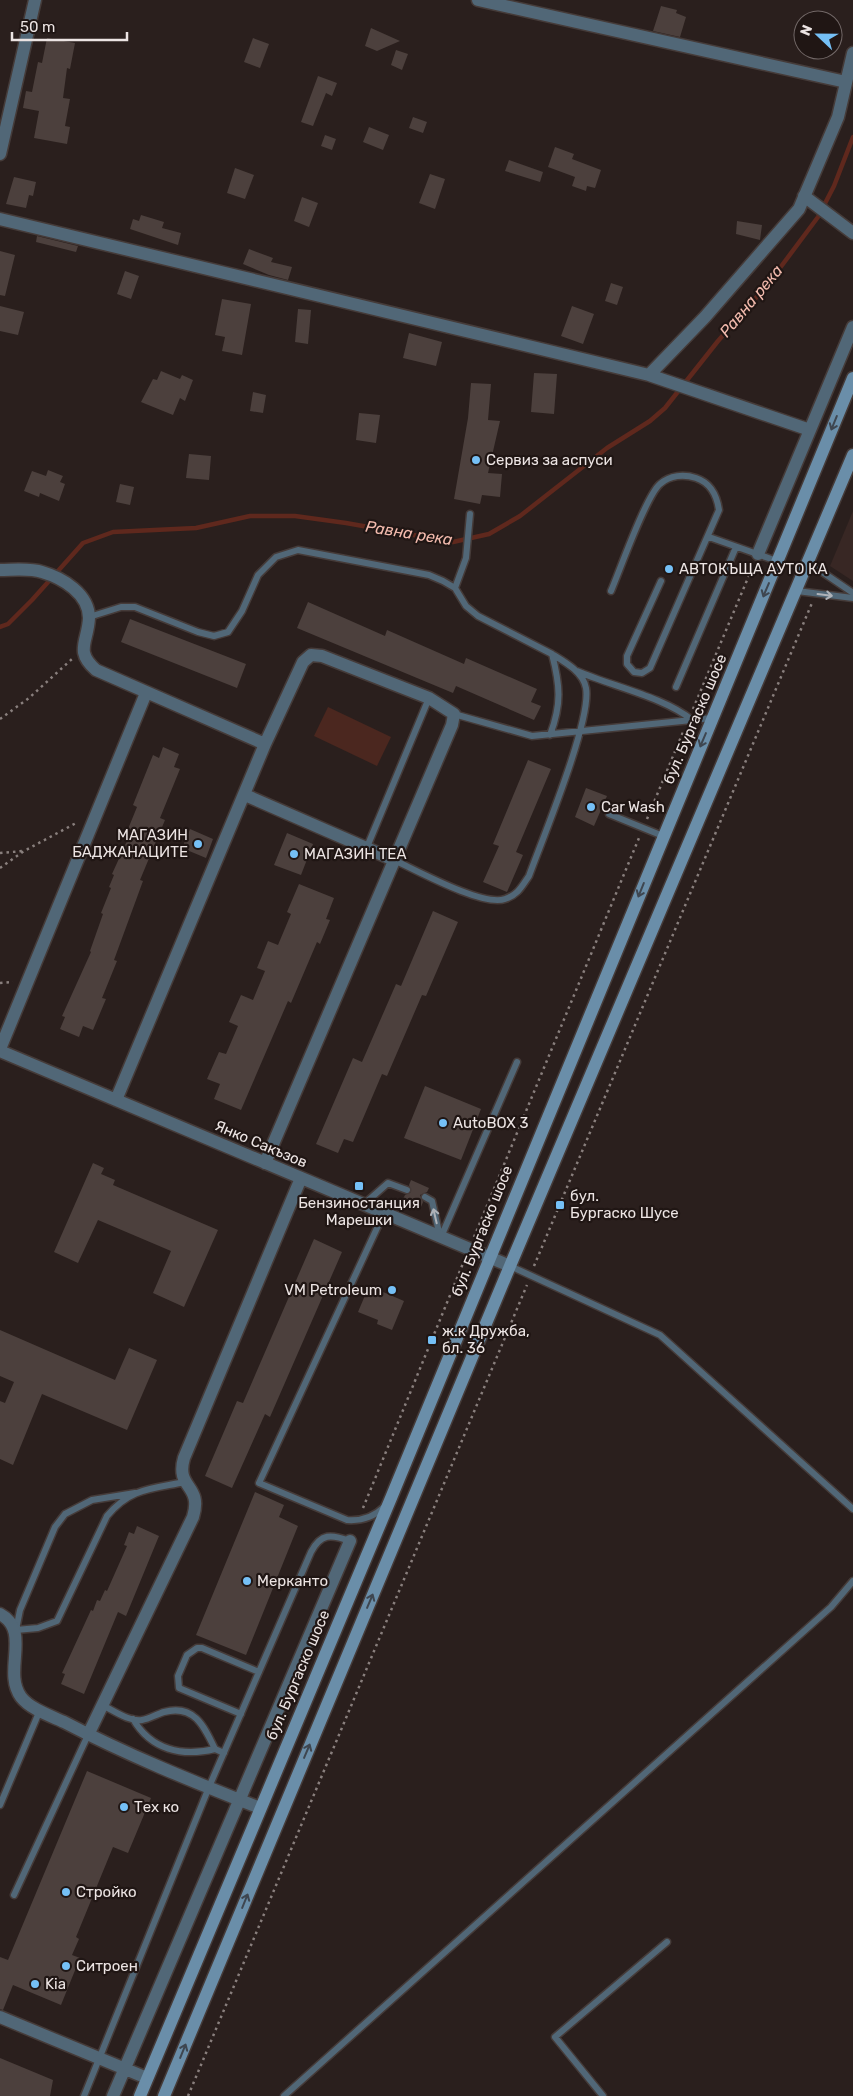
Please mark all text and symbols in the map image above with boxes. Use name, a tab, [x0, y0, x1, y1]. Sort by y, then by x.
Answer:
scale bar	[12, 10, 128, 42]
north arrow	[793, 10, 843, 60]
text: 50 m	[20, 18, 55, 36]
text: N	[797, 22, 816, 38]
water label: Равна река	[715, 261, 787, 341]
one-way arrow	[829, 416, 838, 431]
place label: Сервиз за аспуси	[486, 451, 613, 469]
marker: Сервиз за аспуси	[470, 454, 482, 466]
water label: Равна река	[364, 517, 454, 549]
place label: АВТОКЪЩА АУТО КА	[679, 560, 828, 578]
marker: АВТОКЪЩА АУТО КА	[663, 563, 675, 575]
one-way arrow	[760, 582, 770, 597]
one-way arrow	[817, 590, 833, 600]
street label: бул. Бургаско шосе	[659, 651, 731, 787]
one-way arrow	[698, 732, 708, 747]
place label: Car Wash	[601, 798, 665, 816]
marker: Car Wash	[585, 801, 597, 813]
place label: МАГАЗИН БАДЖАНАЦИТЕ	[72, 826, 188, 861]
marker: МАГАЗИН БАДЖАНАЦИТЕ	[192, 838, 204, 850]
place label: МАГАЗИН ТЕА	[304, 845, 407, 863]
marker: МАГАЗИН ТЕА	[288, 848, 300, 860]
one-way arrow	[636, 882, 645, 897]
place label: AutoBOX 3	[453, 1114, 528, 1132]
street label: Янко Сакъзов	[212, 1116, 310, 1172]
marker: AutoBOX 3	[437, 1117, 449, 1129]
street label: бул. Бургаско шосе	[448, 1163, 516, 1299]
marker: Бензиностанция Марешки	[353, 1180, 365, 1192]
place label: бул. Бургаско Шусе	[570, 1187, 679, 1222]
place label: Бензиностанция Марешки	[298, 1194, 420, 1229]
marker: бул. Бургаско Шусе	[554, 1199, 566, 1211]
one-way arrow	[430, 1208, 439, 1224]
place label: VM Petroleum	[284, 1281, 382, 1299]
marker: VM Petroleum	[386, 1284, 398, 1296]
place label: ж.к Дружба, бл. 36	[442, 1322, 530, 1357]
marker: ж.к Дружба, бл. 36	[426, 1334, 438, 1346]
place label: Мерканто	[257, 1572, 328, 1590]
marker: Мерканто	[241, 1575, 253, 1587]
one-way arrow	[366, 1594, 376, 1609]
street label: бул. Бургаско шосе	[262, 1607, 334, 1743]
one-way arrow	[303, 1744, 313, 1759]
place label: Тех ко	[134, 1798, 179, 1816]
marker: Тех ко	[118, 1801, 130, 1813]
place label: Стройко	[76, 1883, 137, 1901]
marker: Стройко	[60, 1886, 72, 1898]
one-way arrow	[241, 1894, 250, 1909]
place label: Ситроен	[76, 1957, 138, 1975]
marker: Ситроен	[60, 1960, 72, 1972]
place label: Kia	[45, 1975, 66, 1993]
marker: Kia	[29, 1978, 41, 1990]
one-way arrow	[179, 2044, 188, 2059]

